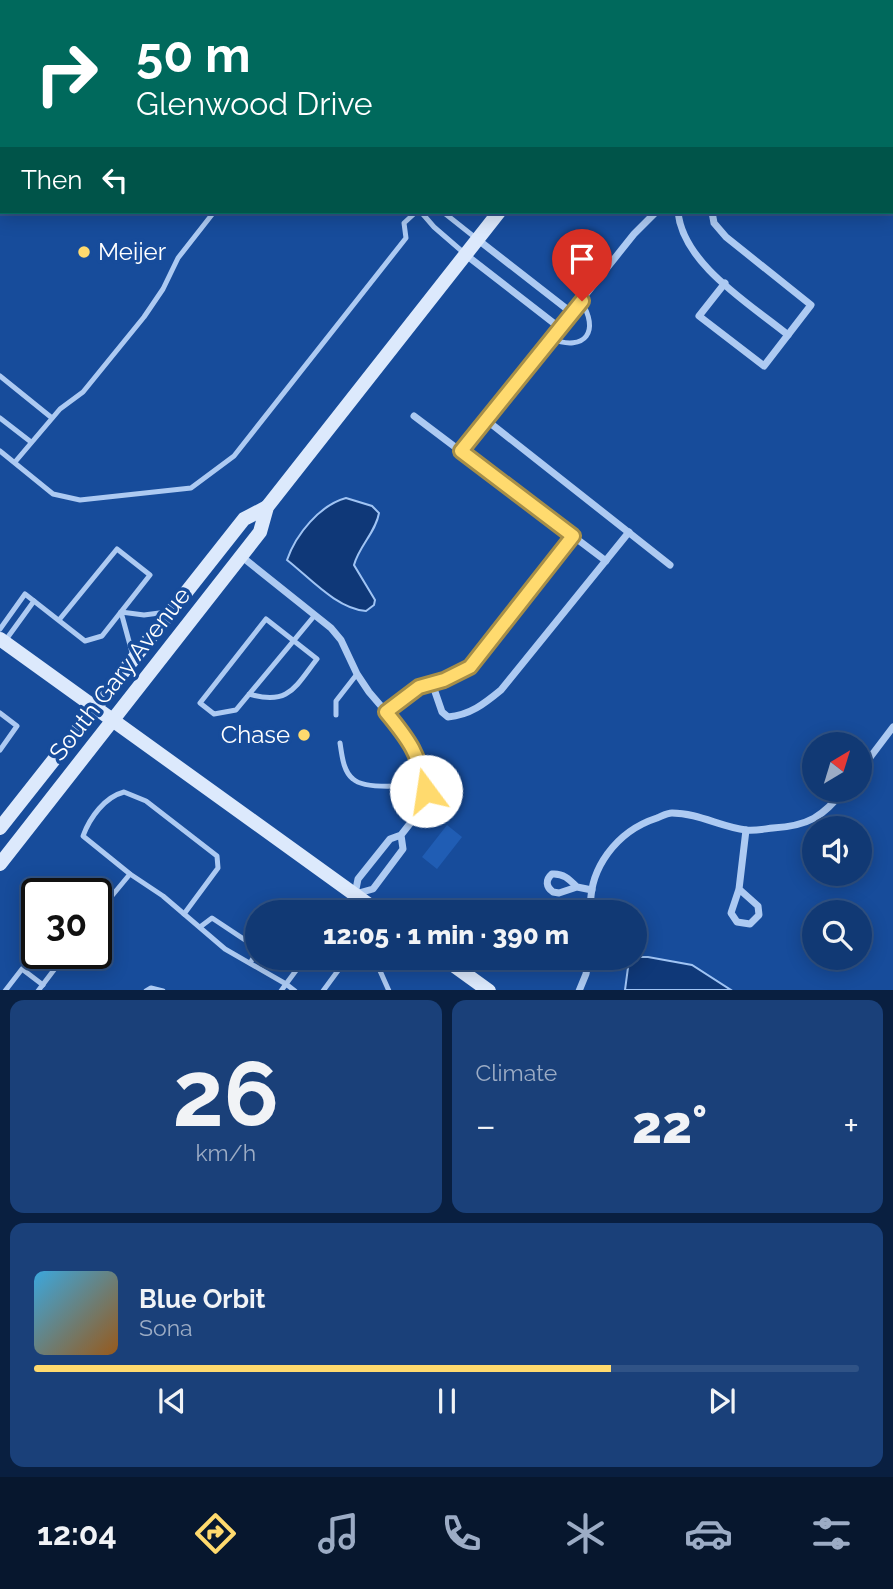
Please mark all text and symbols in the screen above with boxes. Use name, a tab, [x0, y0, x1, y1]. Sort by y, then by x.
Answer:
text: 50 m	[136, 26, 251, 83]
icon: right	[21, 28, 112, 119]
text: Glenwood Drive	[136, 85, 373, 122]
icon: left	[96, 161, 134, 199]
text: Then	[21, 165, 82, 195]
pin	[552, 229, 612, 301]
place label: Meijer	[98, 237, 167, 266]
icon: arrive	[563, 240, 601, 278]
marker: Meijer	[76, 244, 92, 260]
street label: South Gary Avenue	[43, 581, 196, 766]
place label: Chase	[221, 720, 290, 749]
marker: Chase	[296, 727, 312, 743]
north arrow	[802, 732, 872, 802]
map controls	[802, 732, 872, 970]
position arrow	[389, 754, 463, 828]
button: sound	[802, 816, 872, 886]
speed limit sign: 30	[21, 878, 112, 969]
button: search	[802, 900, 872, 970]
text: 12:05 · 1 min · 390 m	[323, 920, 569, 950]
text: 26	[172, 1040, 279, 1147]
text: Climate	[476, 1059, 557, 1086]
text: 22°	[632, 1094, 707, 1155]
text: −	[476, 1103, 496, 1148]
text: +	[843, 1103, 859, 1148]
text: km/h	[195, 1139, 256, 1166]
text: Blue Orbit	[139, 1284, 266, 1314]
text: Sona	[139, 1314, 193, 1341]
icon: previous	[153, 1382, 191, 1420]
icon: pause	[428, 1382, 466, 1420]
icon: next	[703, 1382, 741, 1420]
icon: directions	[191, 1509, 240, 1558]
icon: music	[314, 1509, 363, 1558]
icon: phone	[437, 1509, 486, 1558]
icon: climate	[561, 1509, 610, 1558]
icon: car	[684, 1509, 733, 1558]
icon: filters	[807, 1509, 856, 1558]
text: 12:04	[37, 1515, 117, 1552]

